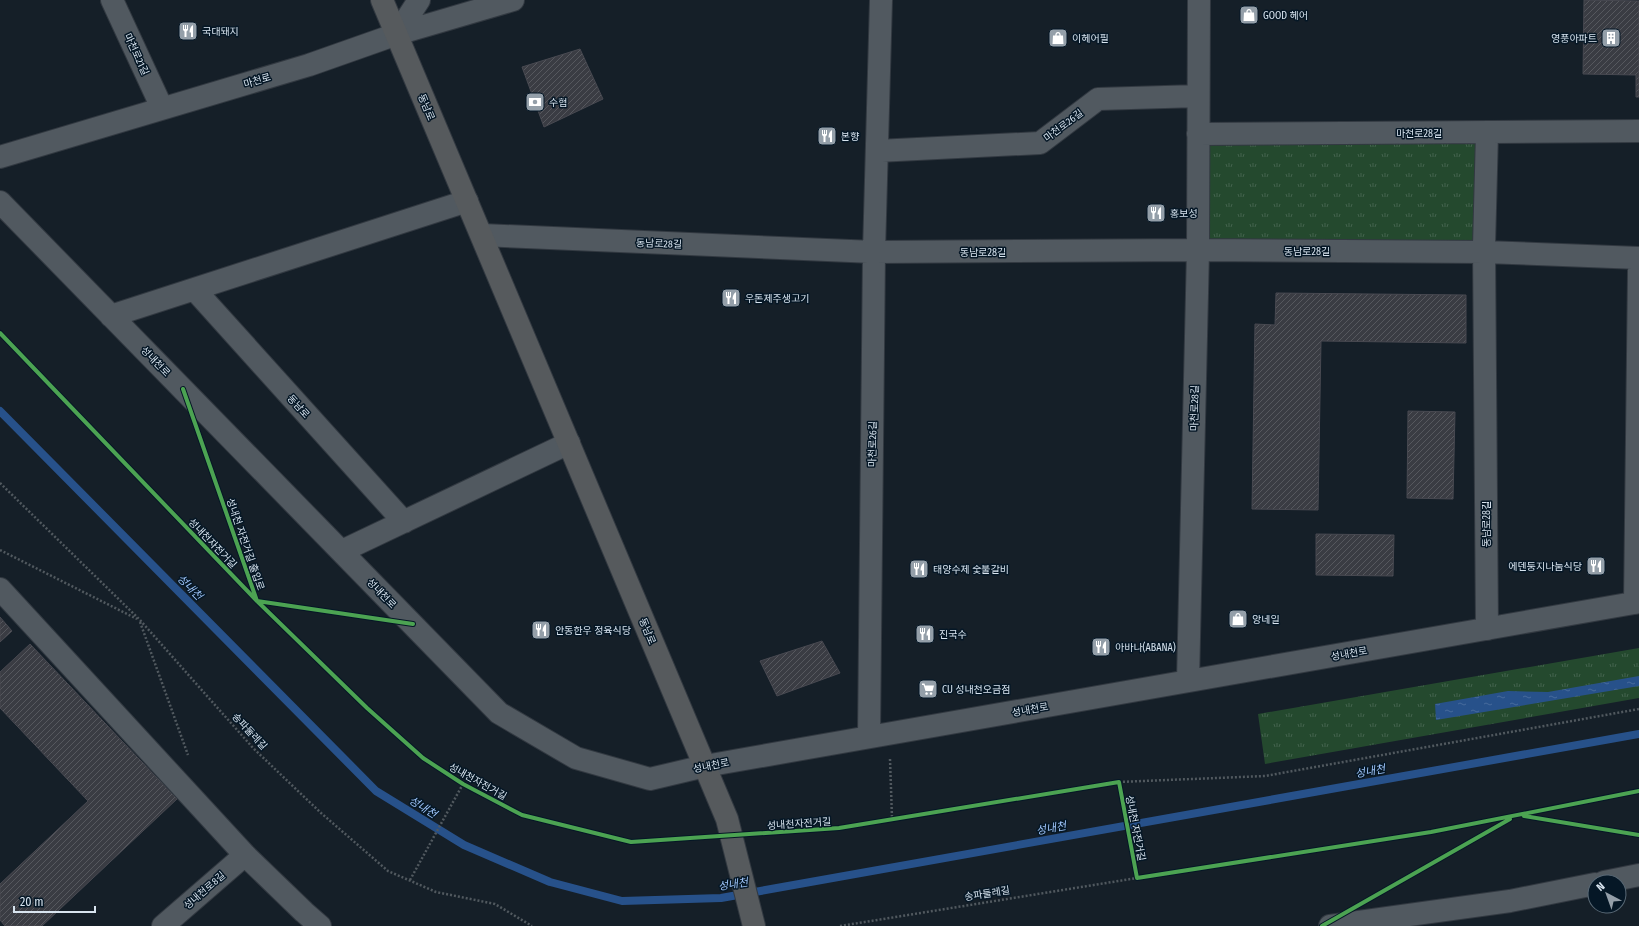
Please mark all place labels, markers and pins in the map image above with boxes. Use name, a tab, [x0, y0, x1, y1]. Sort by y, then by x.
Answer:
shop icon: GOOD 헤어	[1238, 4, 1260, 26]
place label: GOOD 헤어	[1263, 10, 1308, 22]
restaurant icon: 국대돼지	[177, 20, 199, 42]
place label: 국대돼지	[202, 26, 239, 38]
shop icon: 이헤어필	[1047, 27, 1069, 49]
building icon: 영풍아파트	[1600, 27, 1622, 49]
place label: 이헤어필	[1072, 33, 1109, 45]
place label: 영풍아파트	[1551, 33, 1597, 45]
bank icon: 수협	[524, 91, 546, 113]
place label: 수협	[549, 97, 567, 109]
restaurant icon: 본향	[816, 125, 838, 147]
place label: 본향	[841, 131, 859, 143]
restaurant icon: 홍보성	[1145, 202, 1167, 224]
place label: 홍보성	[1170, 208, 1198, 220]
restaurant icon: 우돈제주생고기	[720, 287, 742, 309]
place label: 우돈제주생고기	[745, 293, 809, 305]
restaurant icon: 에덴둥지나눔식당	[1585, 555, 1607, 577]
restaurant icon: 태양수제 숯불갈비	[908, 558, 930, 580]
place label: 에덴둥지나눔식당	[1508, 561, 1582, 573]
place label: 태양수제 숯불갈비	[933, 564, 1009, 576]
shop icon: 앙네일	[1227, 608, 1249, 630]
place label: 앙네일	[1252, 614, 1280, 626]
restaurant icon: 안동한우 정육식당	[530, 619, 552, 641]
restaurant icon: 진국수	[914, 623, 936, 645]
place label: 안동한우 정육식당	[555, 625, 631, 637]
place label: 진국수	[939, 629, 967, 641]
restaurant icon: 아바나(ABANA)	[1090, 636, 1112, 658]
place label: 아바나(ABANA)	[1115, 641, 1176, 654]
supermarket icon: CU 성내천오금점	[917, 678, 939, 700]
place label: CU 성내천오금점	[942, 684, 1010, 696]

